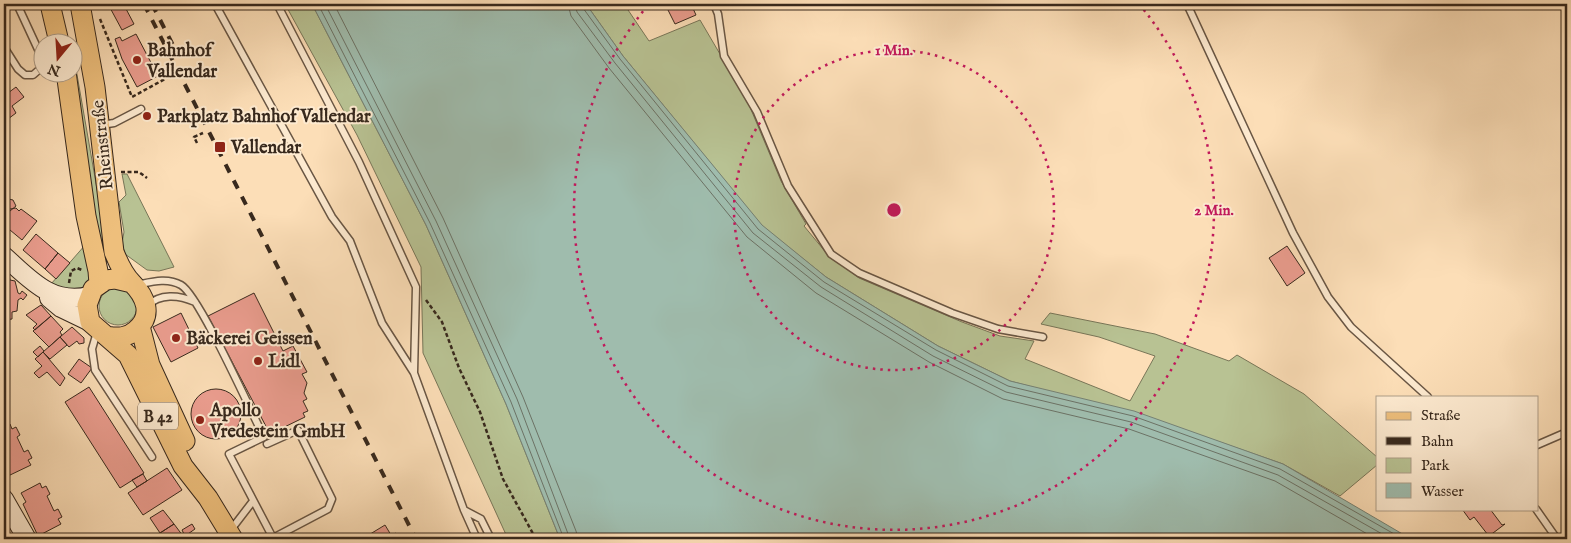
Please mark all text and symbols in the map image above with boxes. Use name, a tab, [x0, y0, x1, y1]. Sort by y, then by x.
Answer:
north arrow	[32, 32, 82, 82]
place label: Bahnhof Vallendar	[146, 40, 217, 84]
text: 1 Min.	[875, 41, 913, 60]
marker: Bahnhof Vallendar	[131, 54, 143, 66]
text: N	[46, 59, 64, 80]
street label: Rheinstraße	[87, 99, 120, 191]
place label: Parkplatz Bahnhof Vallendar	[157, 106, 371, 129]
marker: Parkplatz Bahnhof Vallendar	[141, 110, 153, 122]
place label: Vallendar	[230, 137, 301, 160]
marker: Vallendar	[213, 140, 227, 154]
centre of rings	[885, 201, 903, 219]
text: 2 Min.	[1194, 201, 1234, 220]
place label: Bäckerei Geissen	[186, 328, 313, 351]
marker: Bäckerei Geissen	[170, 332, 182, 344]
place label: Lidl	[268, 351, 301, 374]
marker: Lidl	[252, 355, 264, 367]
legend	[1376, 396, 1538, 510]
place label: Apollo Vredestein GmbH	[209, 400, 346, 444]
road number: B 42	[138, 402, 178, 430]
text: Straße	[1421, 406, 1461, 425]
marker: Apollo Vredestein GmbH	[194, 414, 206, 426]
text: Bahn	[1421, 432, 1453, 451]
text: Park	[1421, 456, 1451, 475]
text: Wasser	[1421, 482, 1464, 501]

